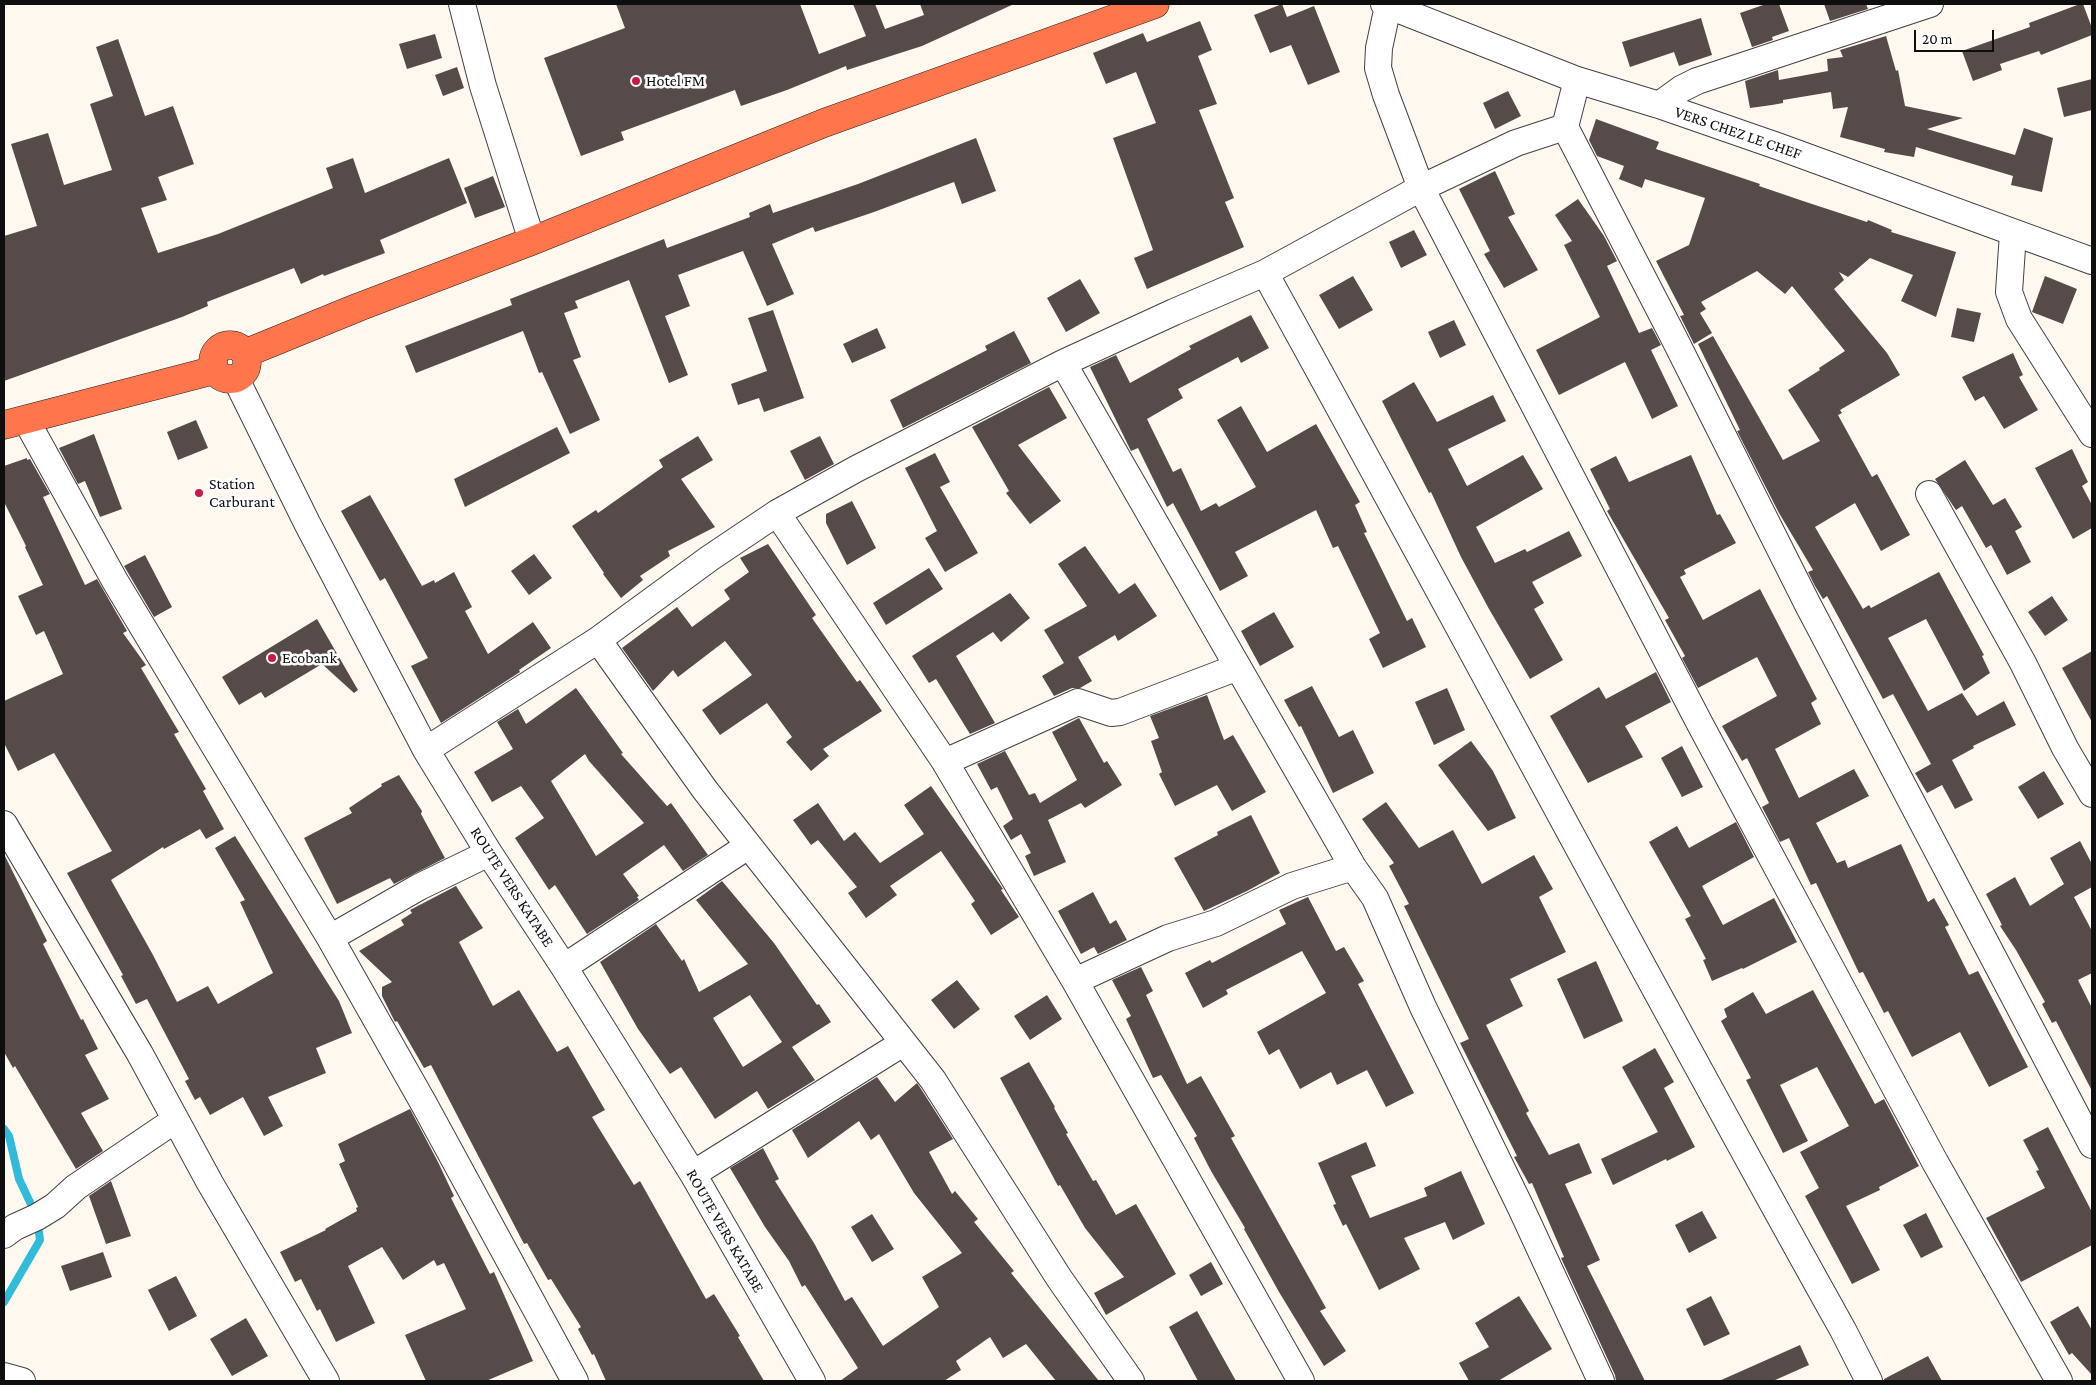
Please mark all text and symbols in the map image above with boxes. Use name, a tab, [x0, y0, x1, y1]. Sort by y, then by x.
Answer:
scale bar	[1916, 20, 1996, 52]
text: 20 m	[1922, 31, 1953, 47]
place label: Hotel FM	[646, 71, 705, 91]
marker: Hotel FM	[630, 75, 642, 87]
street label: VERS CHEZ LE CHEF	[1672, 102, 1804, 164]
place label: Station Carburant	[209, 474, 275, 512]
marker: Station Carburant	[193, 487, 205, 499]
place label: Ecobank	[282, 648, 337, 668]
marker: Ecobank	[266, 652, 278, 664]
street label: ROUTE VERS KATABE	[466, 823, 558, 951]
street label: ROUTE VERS KATABE	[682, 1166, 768, 1296]

